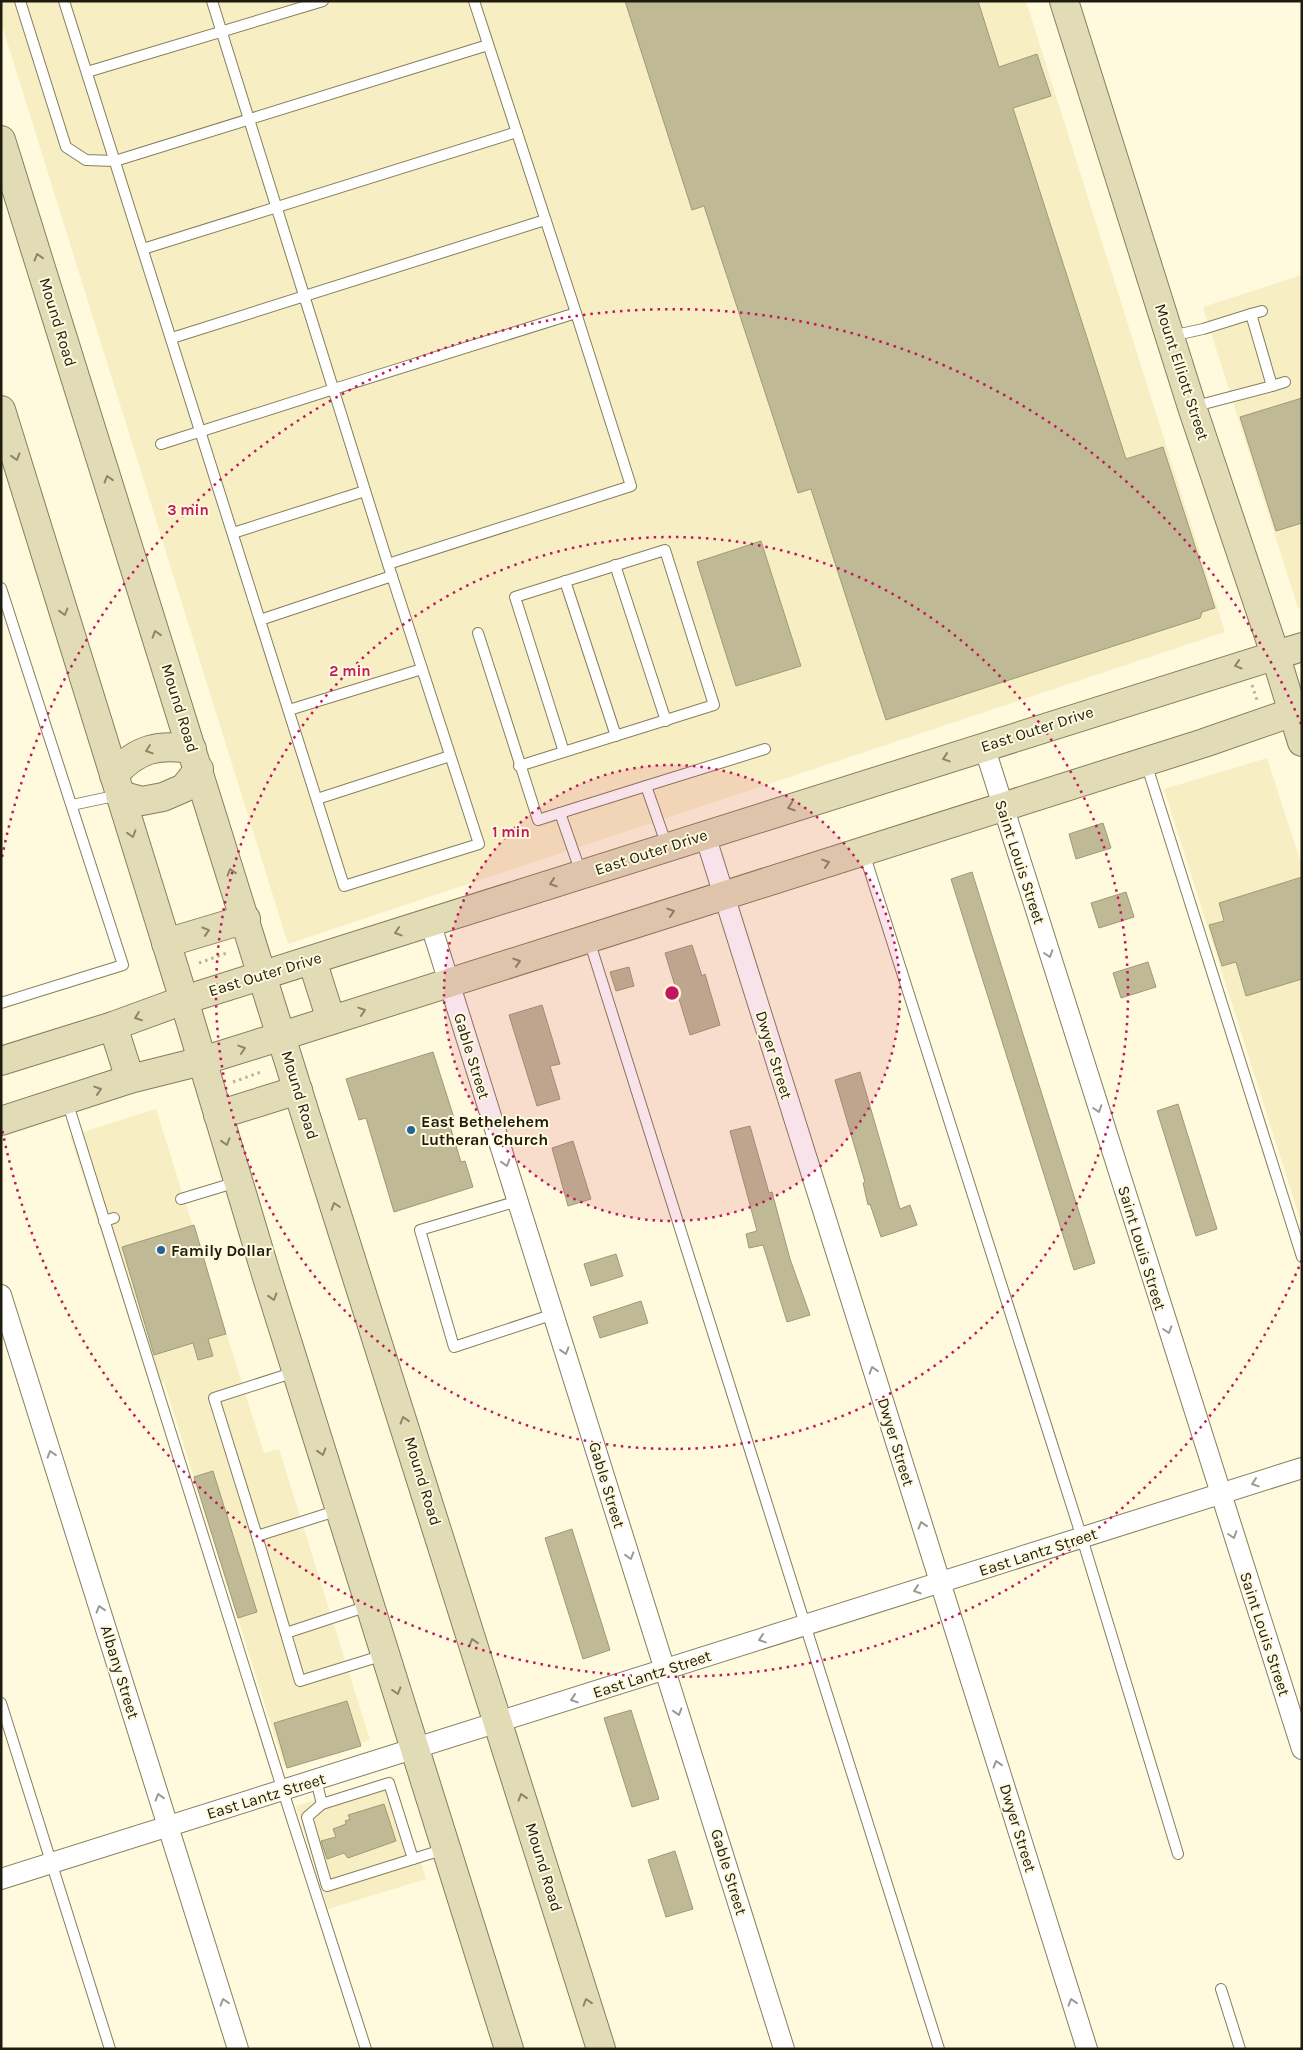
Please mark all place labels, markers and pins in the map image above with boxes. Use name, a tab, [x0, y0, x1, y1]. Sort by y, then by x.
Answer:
centre of rings	[663, 984, 681, 1002]
place label: East Bethelehem Lutheran Church	[421, 1112, 549, 1149]
marker: East Bethelehem Lutheran Church	[405, 1124, 417, 1136]
place label: Family Dollar	[171, 1241, 272, 1260]
marker: Family Dollar	[155, 1244, 167, 1256]

